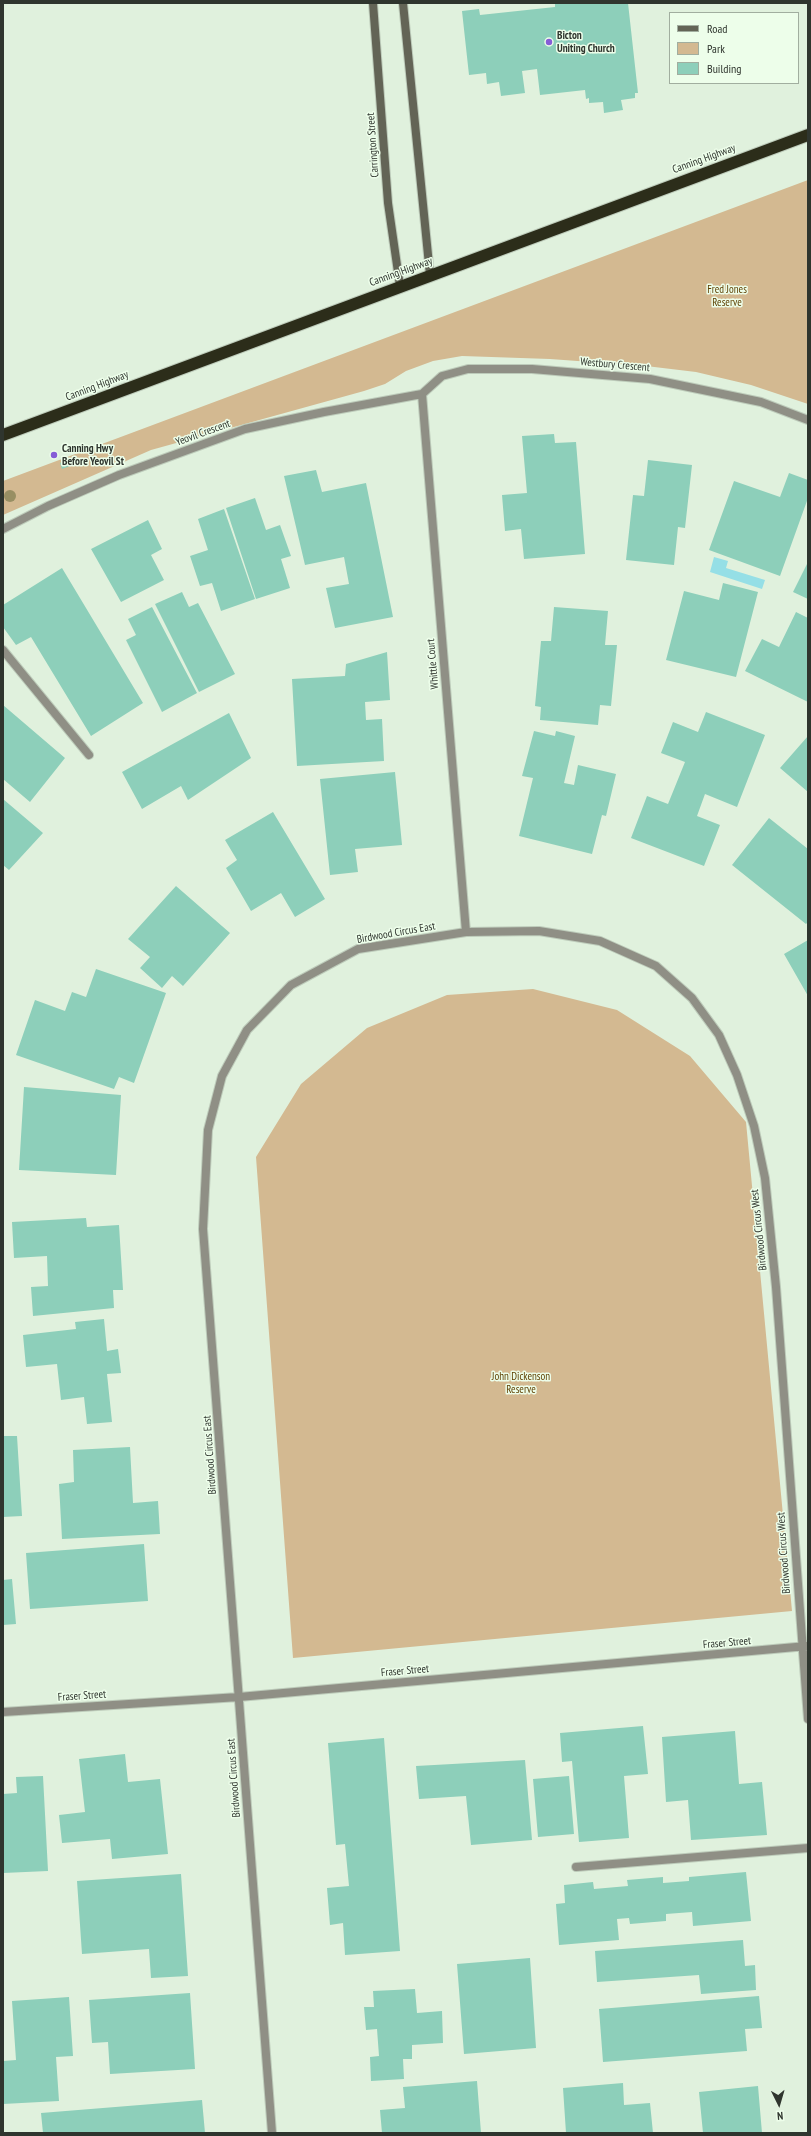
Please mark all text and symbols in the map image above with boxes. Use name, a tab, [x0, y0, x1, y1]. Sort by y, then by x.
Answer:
legend	[669, 12, 799, 84]
text: Road	[707, 21, 727, 36]
place label: Bicton Uniting Church	[557, 29, 615, 55]
marker: Bicton Uniting Church	[544, 37, 554, 47]
text: Park	[707, 41, 725, 56]
text: Building	[707, 61, 742, 76]
street label: Carrington Street	[364, 112, 382, 178]
street label: Canning Highway	[671, 141, 737, 177]
street label: Canning Highway	[368, 254, 434, 290]
park label: Fred Jones Reserve	[707, 283, 747, 309]
street label: Westbury Crescent	[580, 355, 650, 375]
street label: Canning Highway	[64, 368, 130, 404]
street label: Yeovil Crescent	[174, 417, 232, 449]
place label: Canning Hwy Before Yeovil St	[62, 442, 124, 468]
marker: Canning Hwy Before Yeovil St	[49, 450, 59, 460]
street label: Whittle Court	[424, 638, 442, 690]
street label: Birdwood Circus East	[356, 920, 436, 946]
street label: Birdwood Circus West	[748, 1189, 770, 1271]
park label: John Dickenson Reserve	[492, 1370, 550, 1396]
street label: Birdwood Circus East	[201, 1415, 219, 1495]
street label: Birdwood Circus West	[775, 1512, 793, 1594]
street label: Fraser Street	[702, 1634, 752, 1652]
street label: Fraser Street	[380, 1662, 430, 1680]
street label: Fraser Street	[57, 1688, 107, 1704]
street label: Birdwood Circus East	[225, 1738, 243, 1818]
north arrow	[759, 2084, 799, 2124]
text: N	[776, 2109, 784, 2123]

